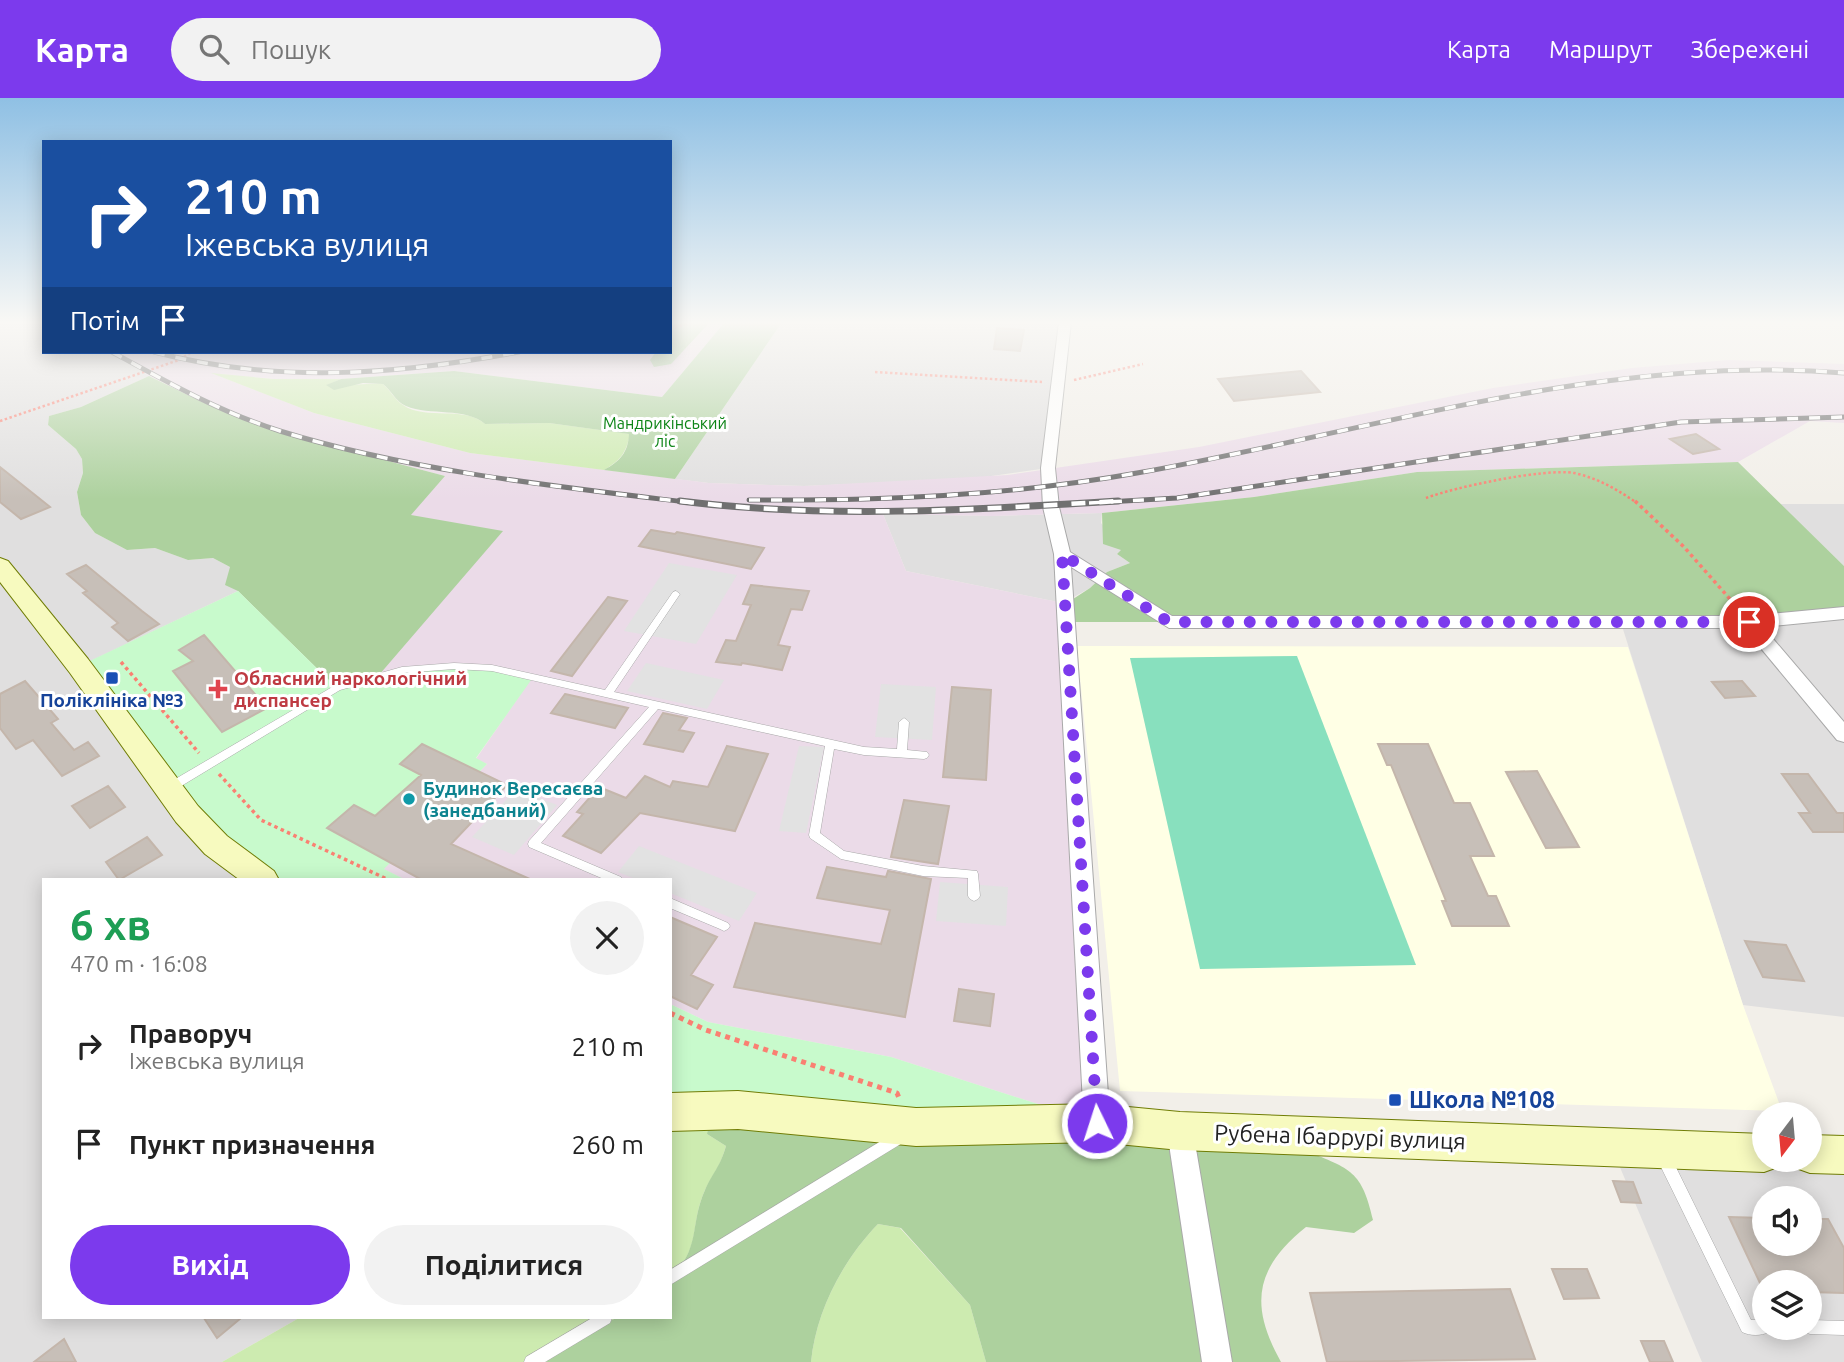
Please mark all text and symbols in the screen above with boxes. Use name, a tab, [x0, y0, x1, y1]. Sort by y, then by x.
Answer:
search box	[171, 18, 661, 81]
icon: search	[195, 30, 233, 68]
text: Карта	[35, 31, 129, 68]
text: Пошук	[251, 35, 331, 64]
text: Карта	[1447, 36, 1511, 63]
text: Маршрут	[1549, 36, 1652, 63]
text: Збережені	[1690, 36, 1809, 63]
icon: right	[70, 168, 161, 259]
text: 210 m	[185, 168, 322, 223]
text: Іжевська вулиця	[185, 226, 429, 262]
icon: arrive	[154, 301, 192, 339]
text: Потім	[70, 306, 140, 335]
park label: Мандрикінський ліс	[603, 414, 727, 450]
pin	[1719, 592, 1779, 652]
icon: arrive	[1730, 603, 1768, 641]
place label: Обласний наркологічний диспансер	[234, 667, 467, 711]
marker: Поліклініка №3	[104, 670, 120, 686]
marker: Обласний наркологічний диспансер	[208, 679, 228, 699]
place label: Поліклініка №3	[40, 689, 184, 711]
place label: Будинок Вересаєва (занедбаний)	[423, 777, 603, 821]
marker: Будинок Вересаєва (занедбаний)	[401, 791, 417, 807]
text: 6 хв	[70, 901, 151, 948]
button: close	[570, 901, 644, 975]
text: 470 m · 16:08	[70, 951, 208, 976]
text: Праворуч	[129, 1019, 252, 1048]
icon: right	[70, 1027, 108, 1065]
text: 210 m	[572, 1032, 644, 1061]
text: Іжевська вулиця	[129, 1048, 305, 1073]
position arrow	[1060, 1086, 1134, 1160]
place label: Школа №108	[1409, 1087, 1555, 1112]
marker: Школа №108	[1387, 1092, 1403, 1108]
north arrow	[1752, 1102, 1822, 1172]
map controls	[1752, 1102, 1822, 1340]
street label: Рубена Ібаррурі вулиця	[1214, 1120, 1466, 1153]
icon: arrive	[70, 1125, 108, 1163]
text: Пункт призначення	[129, 1130, 375, 1159]
text: 260 m	[572, 1130, 644, 1159]
button: sound	[1752, 1186, 1822, 1256]
button: Вихід	[70, 1225, 350, 1305]
button: Поділитися	[364, 1225, 644, 1305]
button: layers	[1752, 1270, 1822, 1340]

